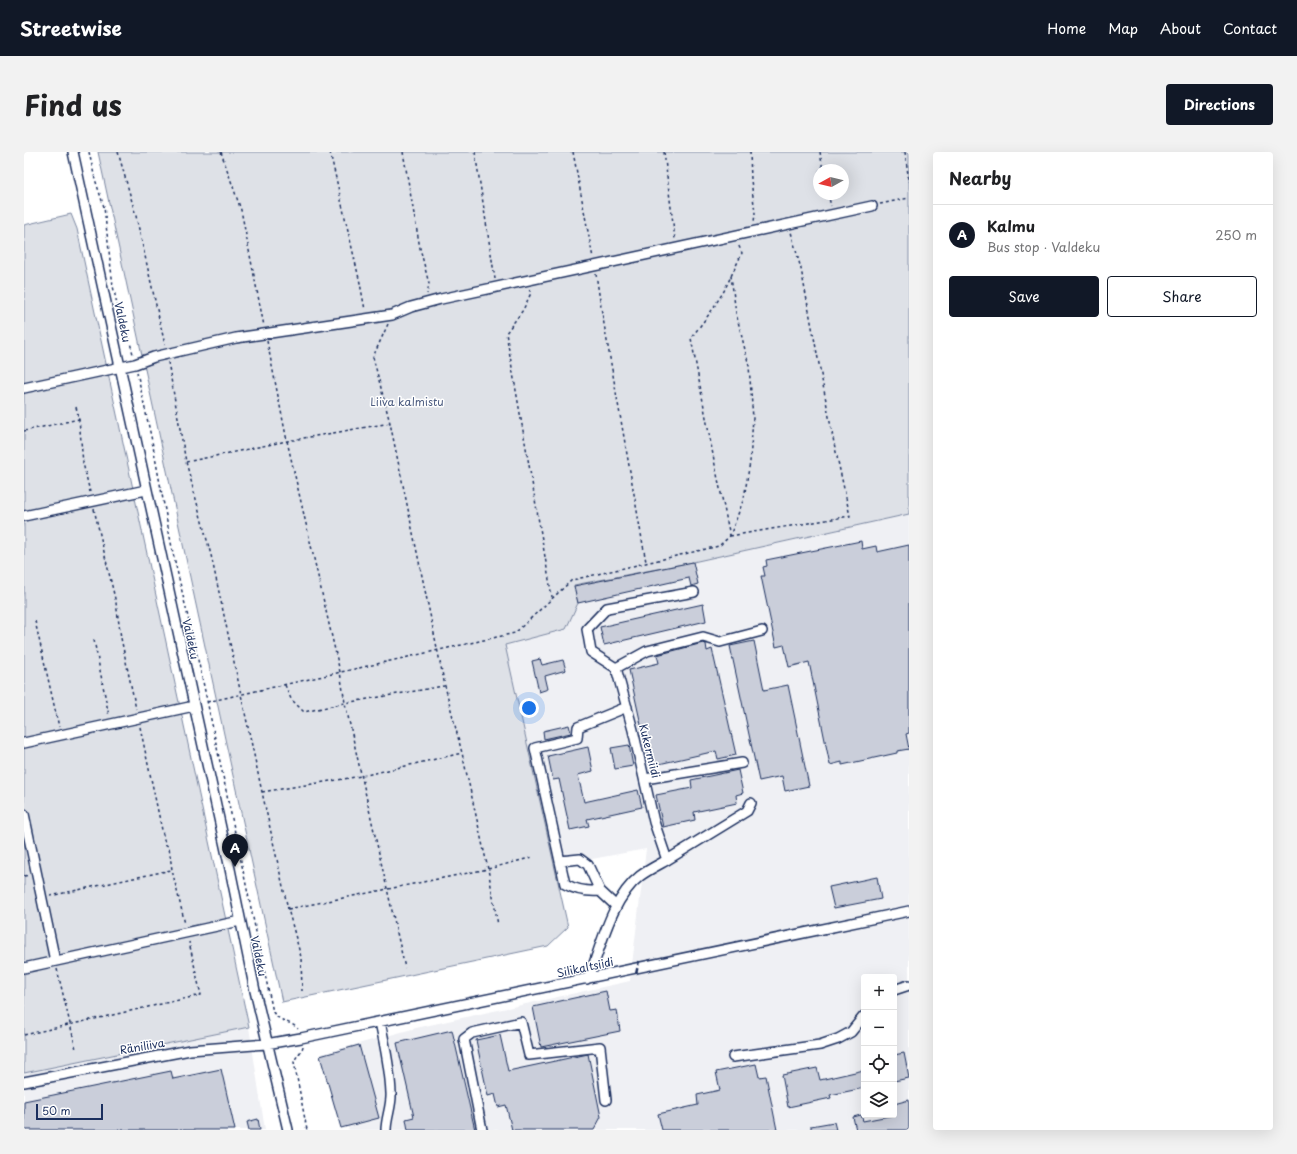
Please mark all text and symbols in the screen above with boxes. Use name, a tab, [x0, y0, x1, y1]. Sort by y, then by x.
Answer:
text: Streetwise	[20, 14, 122, 42]
text: Home	[1047, 18, 1086, 39]
text: Map	[1108, 18, 1138, 39]
text: About	[1160, 18, 1201, 39]
text: Contact	[1223, 18, 1277, 39]
text: Find us	[24, 83, 122, 126]
button: Directions	[1166, 84, 1273, 125]
north arrow	[813, 164, 849, 200]
text: Nearby	[949, 165, 1011, 191]
text: Kalmu	[987, 214, 1035, 237]
text: A	[957, 225, 967, 244]
text: 250 m	[1215, 225, 1257, 244]
text: Bus stop · Valdeku	[987, 237, 1100, 256]
button: Save	[949, 276, 1099, 317]
button: Share	[1107, 276, 1257, 317]
street label: Valdeku	[110, 300, 136, 344]
park label: Liiva kalmistu	[370, 393, 444, 410]
street label: Valdeku	[178, 617, 204, 661]
your location	[519, 698, 539, 718]
street label: Kukermiidi	[635, 722, 665, 780]
pin: A	[222, 834, 248, 867]
street label: Valdeku	[246, 934, 272, 978]
street label: Silikaltsiidi	[555, 953, 615, 981]
map controls	[861, 974, 897, 1118]
button: +	[861, 974, 897, 1010]
button: −	[861, 1010, 897, 1046]
street label: Räniliiva	[118, 1034, 166, 1058]
button: locate	[861, 1046, 897, 1082]
button: layers	[861, 1082, 897, 1118]
scale bar	[36, 1102, 103, 1121]
text: 50 m	[42, 1102, 71, 1119]

